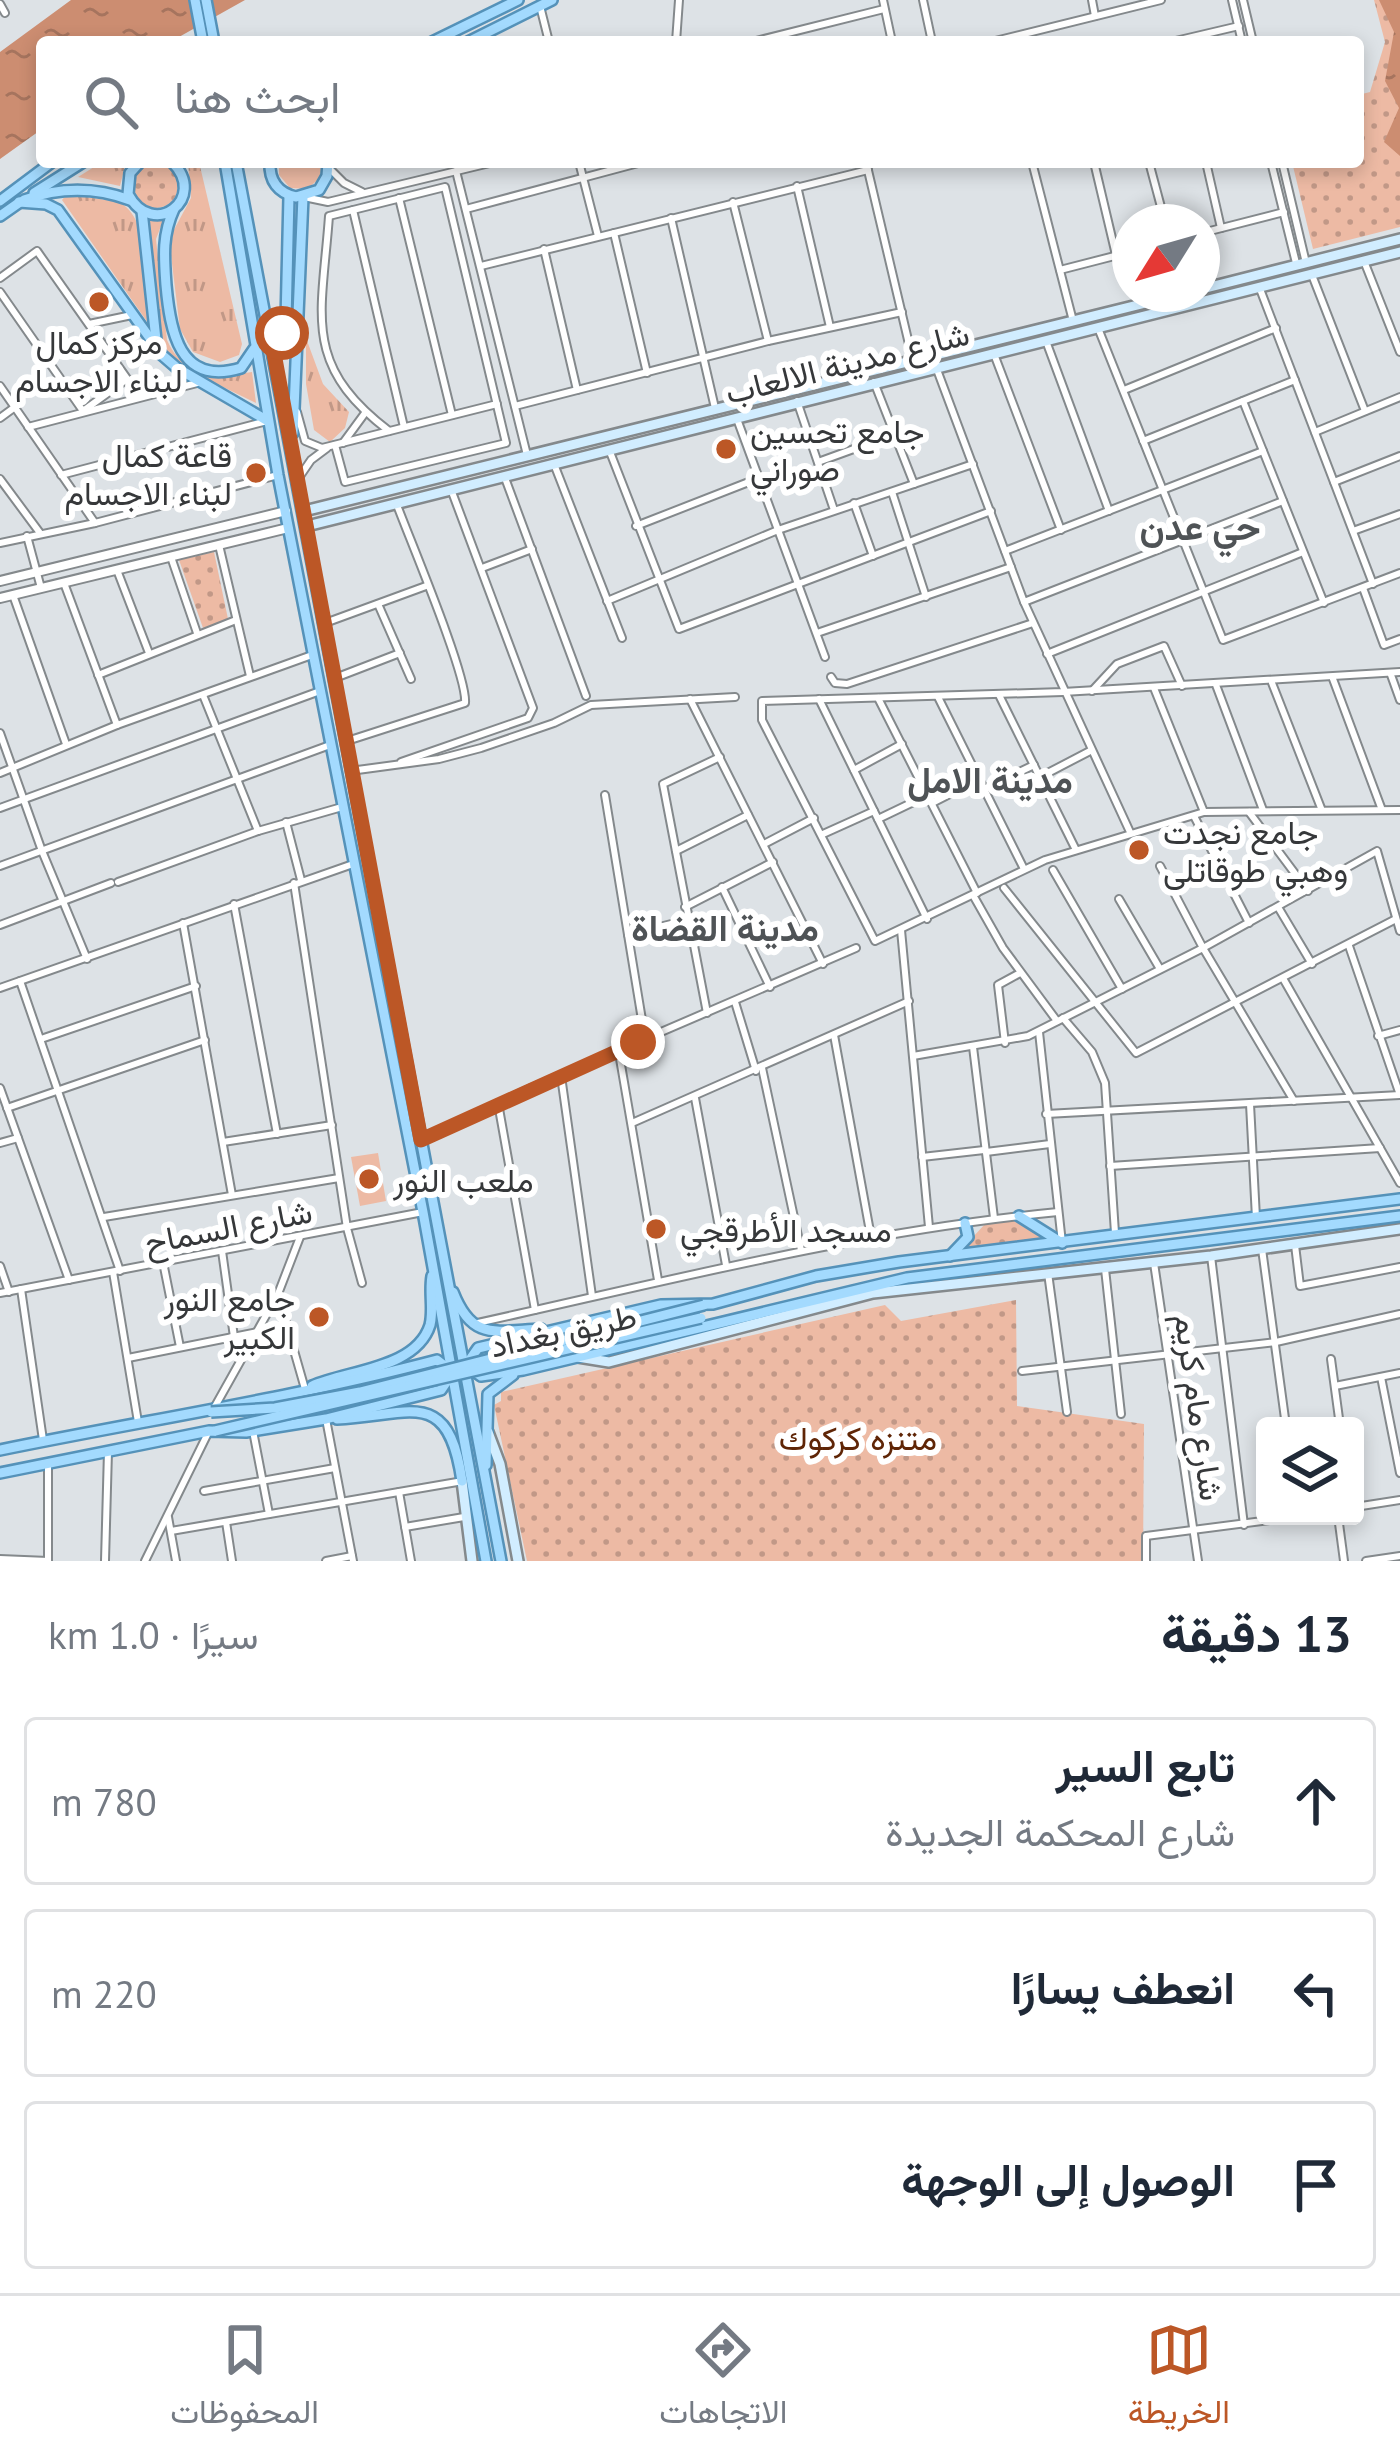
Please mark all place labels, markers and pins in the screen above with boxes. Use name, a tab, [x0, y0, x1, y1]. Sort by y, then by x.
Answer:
marker: مركز كمال لبناء الاجسام	[86, 289, 112, 315]
place label: مركز كمال لبناء الاجسام	[15, 320, 183, 402]
place label: جامع تحسين صوراني	[750, 409, 924, 496]
place label: قاعة كمال لبناء الاجسام	[64, 433, 232, 515]
marker: جامع تحسين صوراني	[713, 436, 739, 462]
marker: قاعة كمال لبناء الاجسام	[243, 460, 269, 486]
place label: جامع نجدت وهبي طوقاتلى	[1163, 810, 1348, 897]
marker: جامع نجدت وهبي طوقاتلى	[1126, 837, 1152, 863]
place label: ملعب النور	[392, 1158, 534, 1201]
marker: ملعب النور	[356, 1166, 382, 1192]
place label: مسجد الأطرقجي	[680, 1208, 892, 1257]
marker: مسجد الأطرقجي	[643, 1216, 669, 1242]
place label: جامع النور الكبير	[163, 1277, 295, 1358]
marker: جامع النور الكبير	[306, 1304, 332, 1330]

